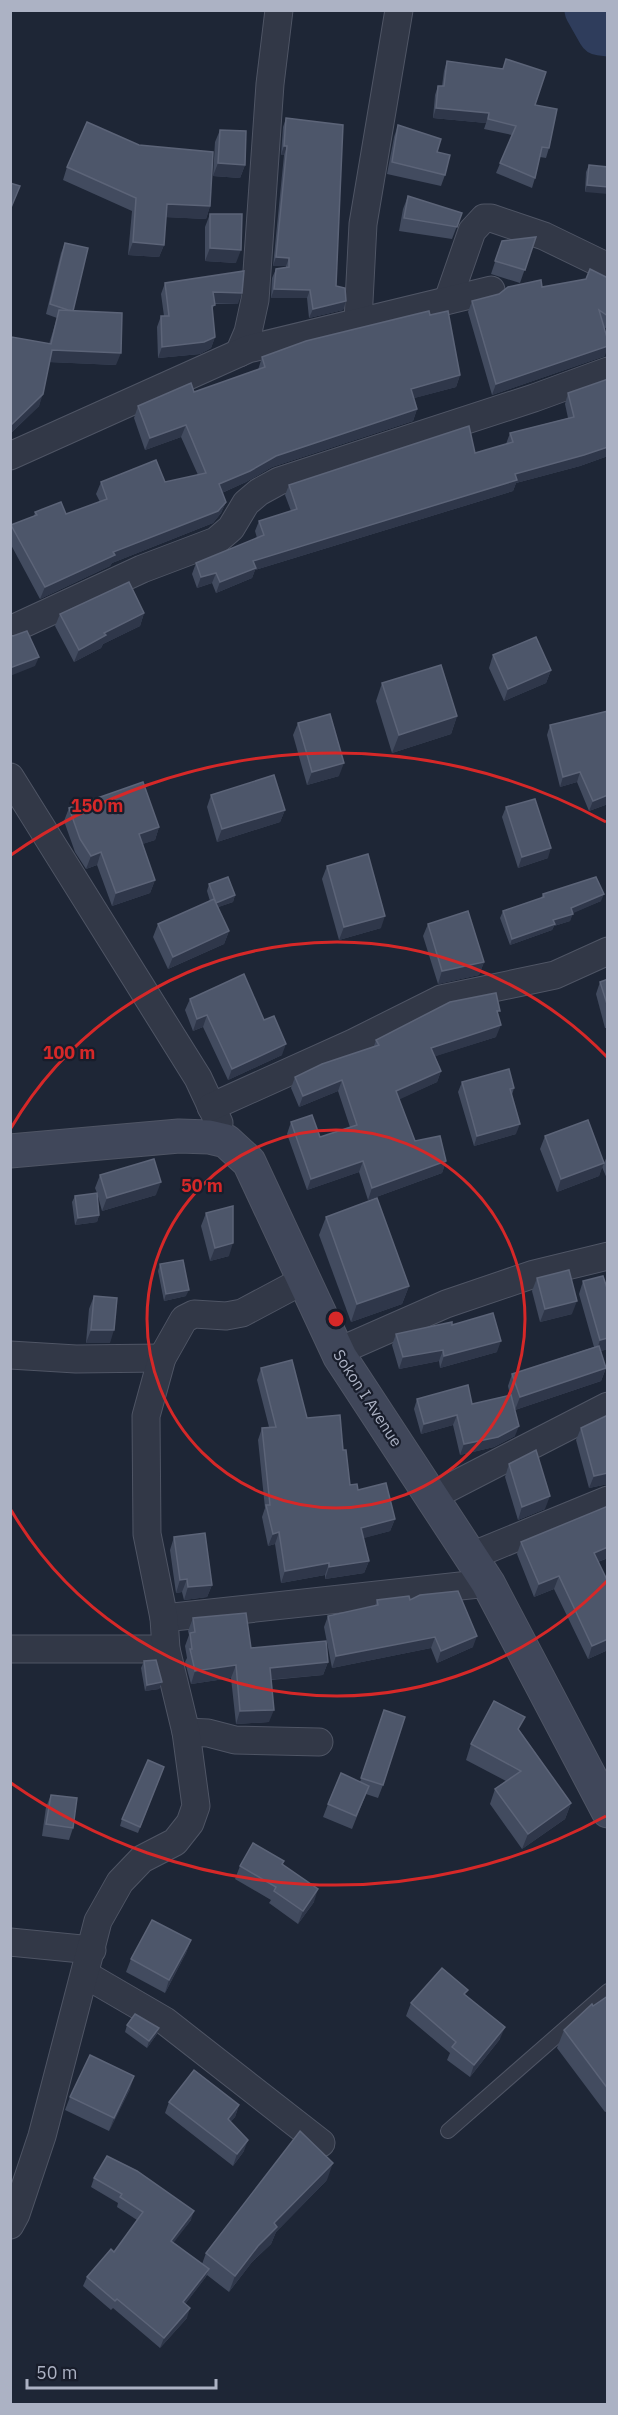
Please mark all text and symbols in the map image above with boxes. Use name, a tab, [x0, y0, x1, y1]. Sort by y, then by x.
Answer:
text: 150 m	[71, 794, 123, 817]
text: 100 m	[43, 1041, 95, 1064]
text: 50 m	[181, 1174, 223, 1197]
centre of rings	[326, 1309, 346, 1329]
street label: Sokon I Avenue	[329, 1346, 407, 1451]
scale bar	[27, 2352, 216, 2390]
text: 50 m	[36, 2361, 78, 2384]

